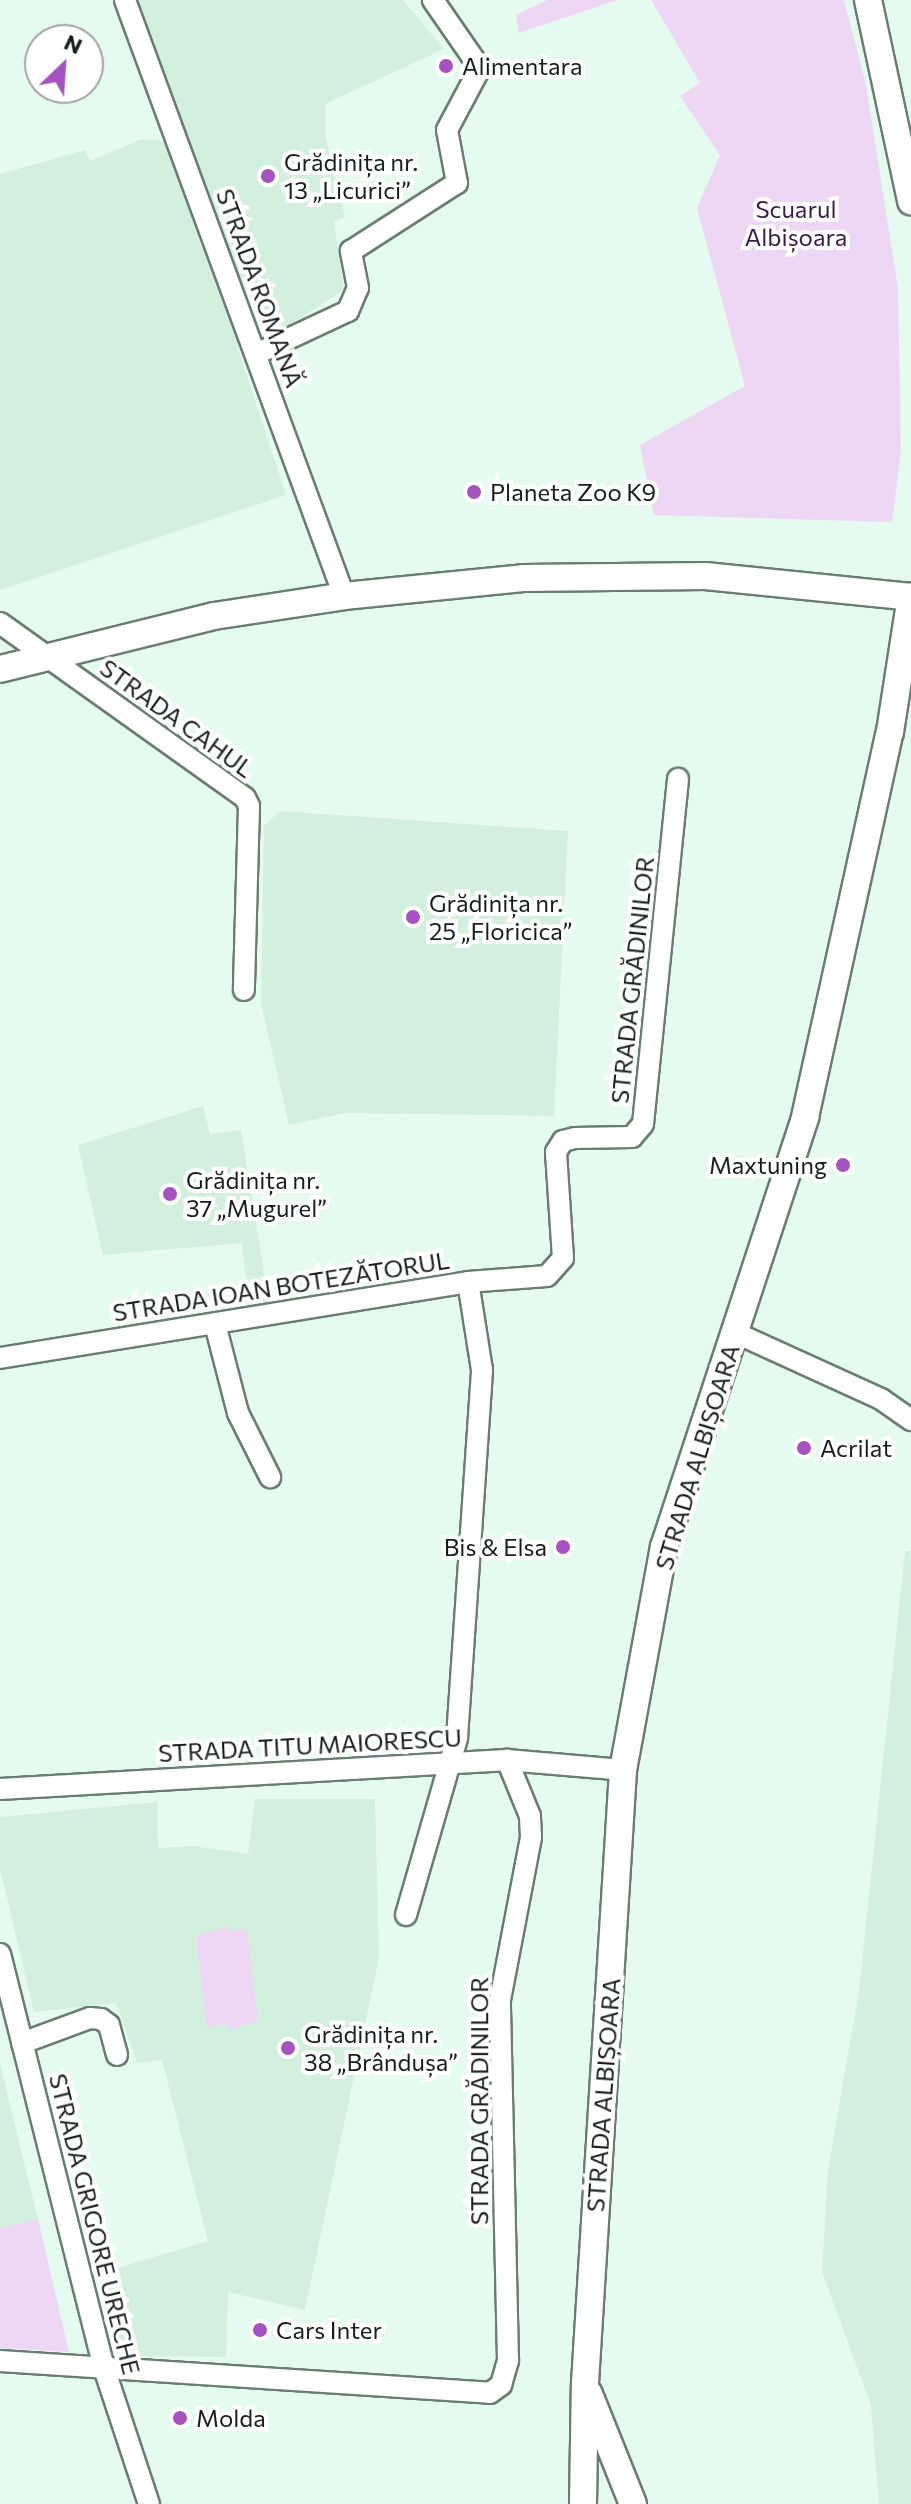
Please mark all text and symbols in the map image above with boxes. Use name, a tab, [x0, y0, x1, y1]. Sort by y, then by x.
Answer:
north arrow	[24, 24, 104, 104]
text: N	[60, 28, 87, 59]
place label: Alimentara	[462, 52, 582, 80]
marker: Alimentara	[437, 57, 455, 75]
place label: Grădinița nr. 13 „Licurici”	[284, 148, 418, 204]
marker: Grădinița nr. 13 „Licurici”	[259, 167, 277, 185]
street label: STRADA ROMANĂ	[211, 185, 309, 391]
park label: Scuarul Albișoara	[745, 195, 847, 251]
place label: Planeta Zoo K9	[490, 478, 656, 506]
marker: Planeta Zoo K9	[465, 483, 483, 501]
street label: STRADA CAHUL	[95, 653, 259, 783]
street label: STRADA GRĂDINILOR	[605, 855, 659, 1105]
place label: Grădinița nr. 25 „Floricica”	[429, 889, 573, 945]
marker: Grădinița nr. 25 „Floricica”	[404, 908, 422, 926]
place label: Maxtuning	[709, 1151, 827, 1179]
marker: Maxtuning	[834, 1156, 852, 1174]
place label: Grădinița nr. 37 „Mugurel”	[186, 1166, 327, 1222]
marker: Grădinița nr. 37 „Mugurel”	[161, 1185, 179, 1203]
street label: STRADA IOAN BOTEZĂTORUL	[111, 1245, 451, 1327]
street label: STRADA ALBIȘOARA	[649, 1341, 745, 1573]
place label: Acrilat	[820, 1434, 892, 1462]
marker: Acrilat	[795, 1439, 813, 1457]
place label: Bis & Elsa	[444, 1533, 547, 1561]
marker: Bis & Elsa	[554, 1538, 572, 1556]
street label: STRADA TITU MAIORESCU	[158, 1723, 462, 1767]
street label: STRADA GRĂDINILOR	[465, 1977, 493, 2225]
street label: STRADA ALBIȘOARA	[580, 1977, 626, 2213]
place label: Grădinița nr. 38 „Brândușa”	[304, 2020, 458, 2076]
marker: Grădinița nr. 38 „Brândușa”	[279, 2039, 297, 2057]
street label: STRADA GRIGORE URECHE	[44, 2071, 146, 2377]
place label: Cars Inter	[276, 2316, 382, 2344]
marker: Cars Inter	[251, 2321, 269, 2339]
place label: Molda	[196, 2404, 266, 2432]
marker: Molda	[171, 2409, 189, 2427]

